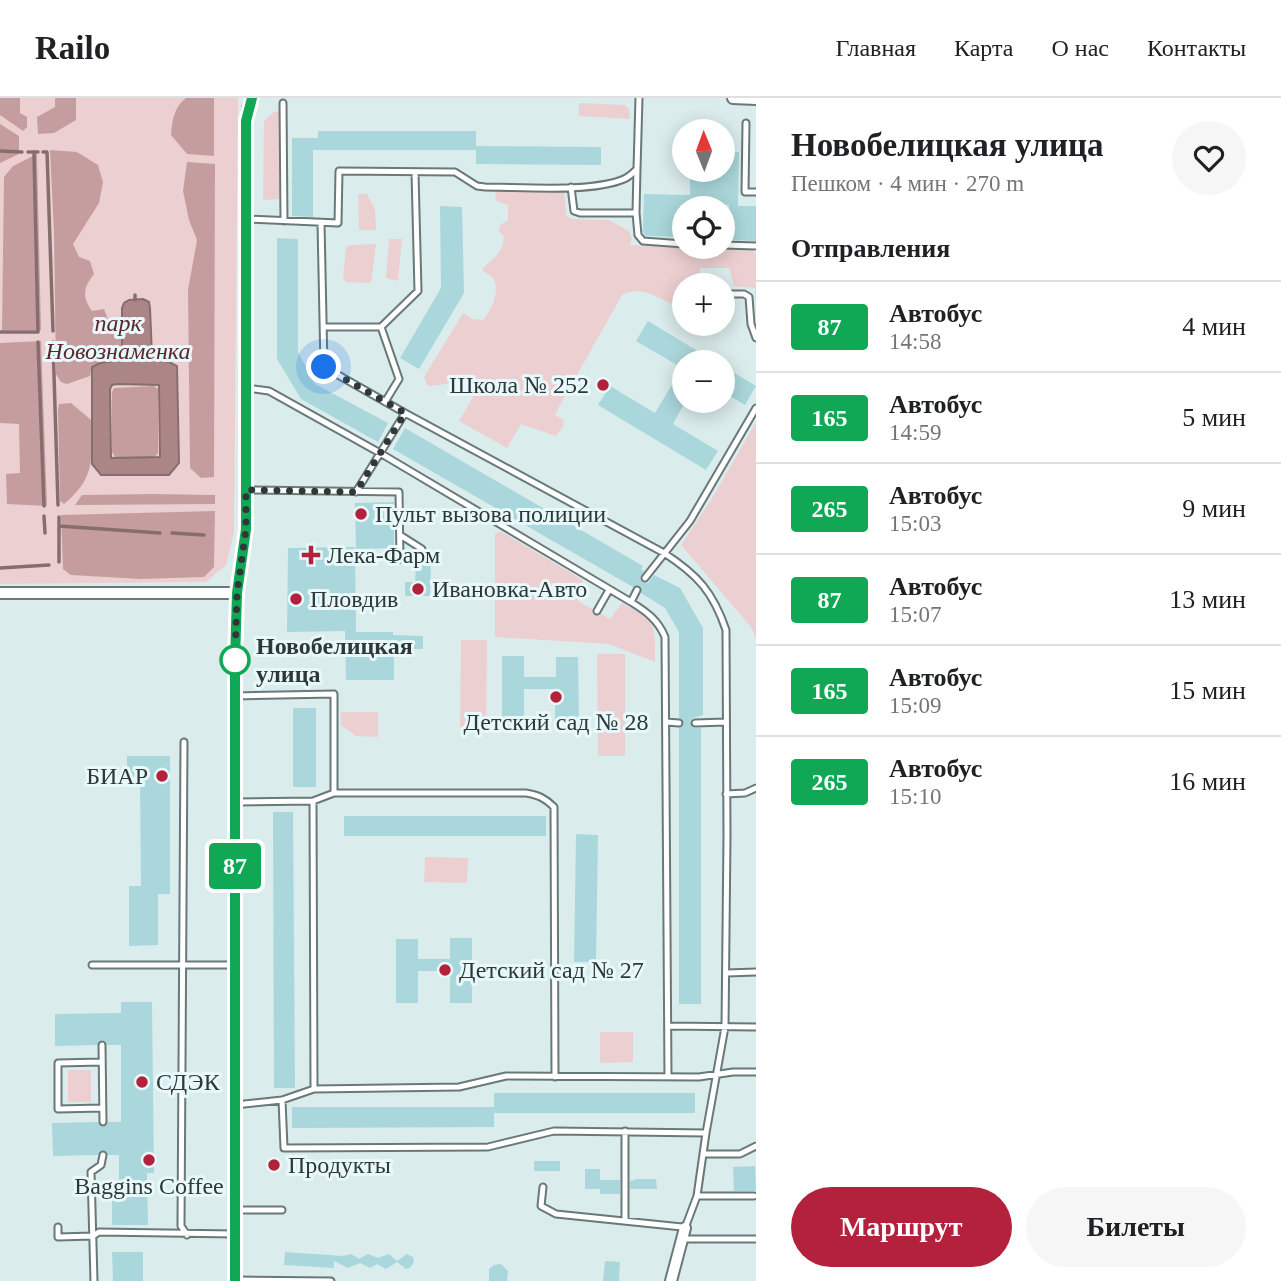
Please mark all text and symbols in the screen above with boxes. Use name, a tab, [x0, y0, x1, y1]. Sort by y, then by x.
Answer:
text: Railo	[35, 30, 110, 66]
text: Главная	[835, 35, 916, 61]
text: Карта	[954, 35, 1013, 61]
text: О нас	[1051, 35, 1109, 61]
text: Контакты	[1147, 35, 1246, 61]
north arrow	[672, 119, 735, 182]
map controls	[672, 119, 735, 413]
button: heart	[1172, 121, 1246, 195]
text: Новобелицкая улица	[791, 127, 1104, 163]
text: Пешком · 4 мин · 270 m	[791, 171, 1024, 196]
button: locate	[672, 196, 735, 259]
text: Отправления	[791, 234, 950, 263]
button: +	[672, 273, 735, 336]
text: Автобус	[889, 299, 982, 328]
park label: парк Новознаменка	[45, 310, 190, 364]
text: 4 мин	[1182, 312, 1246, 341]
text: 87	[818, 314, 842, 340]
text: 14:58	[889, 329, 941, 354]
your location	[306, 349, 341, 384]
button: −	[672, 350, 735, 413]
place label: Школа № 252	[449, 372, 589, 398]
marker: Школа № 252	[595, 377, 611, 393]
text: Автобус	[889, 390, 982, 419]
text: 5 мин	[1182, 403, 1246, 432]
text: 165	[812, 405, 848, 431]
text: 14:59	[889, 420, 941, 445]
text: Автобус	[889, 481, 982, 510]
text: 9 мин	[1182, 494, 1246, 523]
text: 265	[812, 496, 848, 522]
place label: Пульт вызова полиции	[375, 501, 606, 527]
marker: Пульт вызова полиции	[353, 506, 369, 522]
text: 15:03	[889, 511, 941, 536]
place label: Лека-Фарм	[327, 542, 440, 568]
marker: Лека-Фарм	[301, 545, 321, 565]
text: Автобус	[889, 572, 982, 601]
place label: Ивановка-Авто	[432, 576, 587, 602]
marker: Ивановка-Авто	[410, 581, 426, 597]
text: 13 мин	[1169, 585, 1246, 614]
place label: Пловдив	[310, 586, 398, 612]
text: 87	[818, 587, 842, 613]
marker: Пловдив	[288, 591, 304, 607]
text: 15:07	[889, 602, 941, 627]
place label: Новобелицкая улица	[256, 633, 413, 687]
marker: Новобелицкая улица	[220, 645, 250, 675]
text: Автобус	[889, 663, 982, 692]
text: 15 мин	[1169, 676, 1246, 705]
text: 165	[812, 678, 848, 704]
marker: Детский сад № 28	[548, 689, 564, 705]
text: 15:09	[889, 693, 941, 718]
place label: Детский сад № 28	[464, 709, 648, 735]
text: Автобус	[889, 754, 982, 783]
place label: БИАР	[86, 763, 148, 789]
text: 16 мин	[1169, 767, 1246, 796]
marker: БИАР	[154, 768, 170, 784]
text: 265	[812, 769, 848, 795]
text: 15:10	[889, 784, 941, 809]
line badge: 87	[204, 843, 266, 889]
text: 87	[223, 853, 247, 879]
place label: Детский сад № 27	[459, 957, 644, 983]
marker: Детский сад № 27	[437, 962, 453, 978]
place label: СДЭК	[156, 1069, 221, 1095]
marker: СДЭК	[134, 1074, 150, 1090]
marker: Baggins Coffee	[141, 1152, 157, 1168]
place label: Продукты	[288, 1152, 391, 1178]
marker: Продукты	[266, 1157, 282, 1173]
place label: Baggins Coffee	[74, 1173, 224, 1199]
button: Маршрут	[791, 1187, 1012, 1267]
button: Билеты	[1026, 1187, 1246, 1267]

